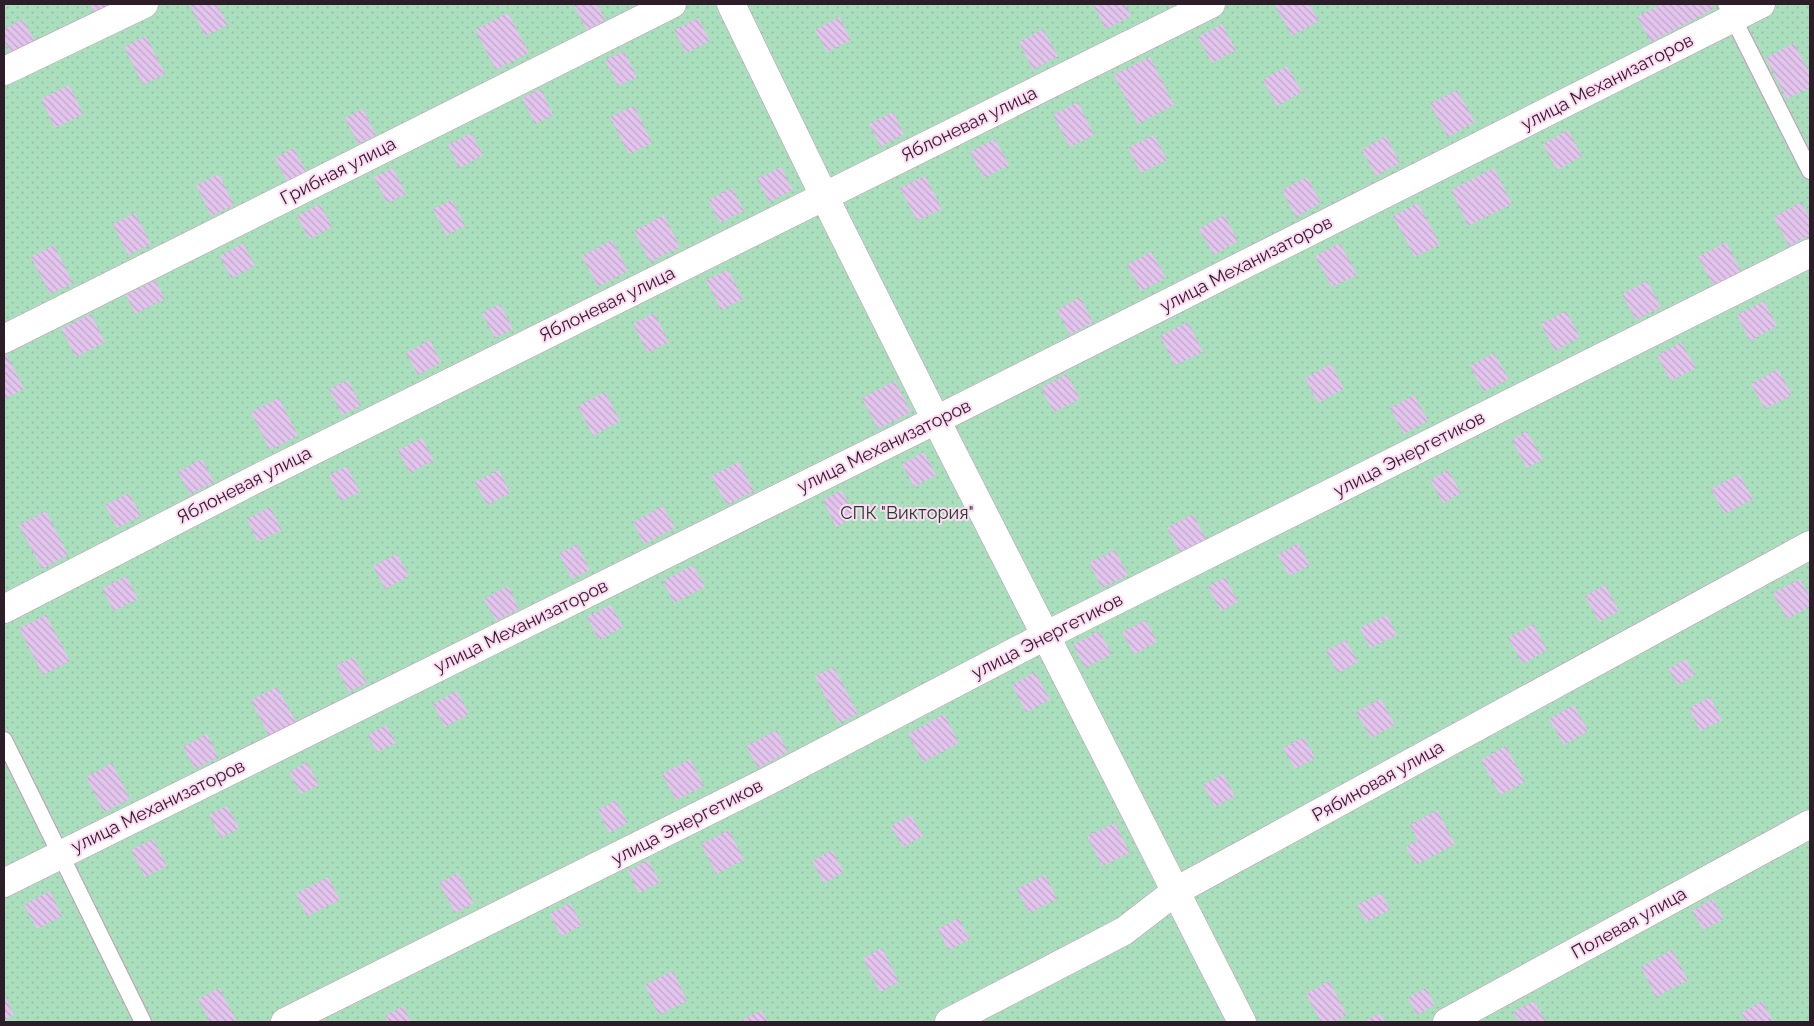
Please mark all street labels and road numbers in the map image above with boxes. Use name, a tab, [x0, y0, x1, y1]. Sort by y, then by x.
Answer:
street label: улица Механизаторов	[1517, 29, 1696, 134]
street label: Яблоневая улица	[898, 82, 1040, 165]
street label: Грибная улица	[277, 132, 399, 209]
street label: улица Механизаторов	[1156, 211, 1335, 316]
street label: Яблоневая улица	[536, 262, 678, 345]
street label: улица Механизаторов	[794, 394, 974, 497]
street label: улица Энергетиков	[1330, 406, 1488, 501]
street label: Яблоневая улица	[173, 442, 315, 528]
street label: улица Механизаторов	[431, 574, 611, 677]
street label: улица Энергетиков	[968, 588, 1126, 683]
street label: Рябиновая улица	[1308, 736, 1447, 825]
street label: улица Механизаторов	[68, 754, 248, 857]
street label: улица Энергетиков	[608, 774, 766, 869]
street label: Полевая улица	[1568, 882, 1690, 963]

